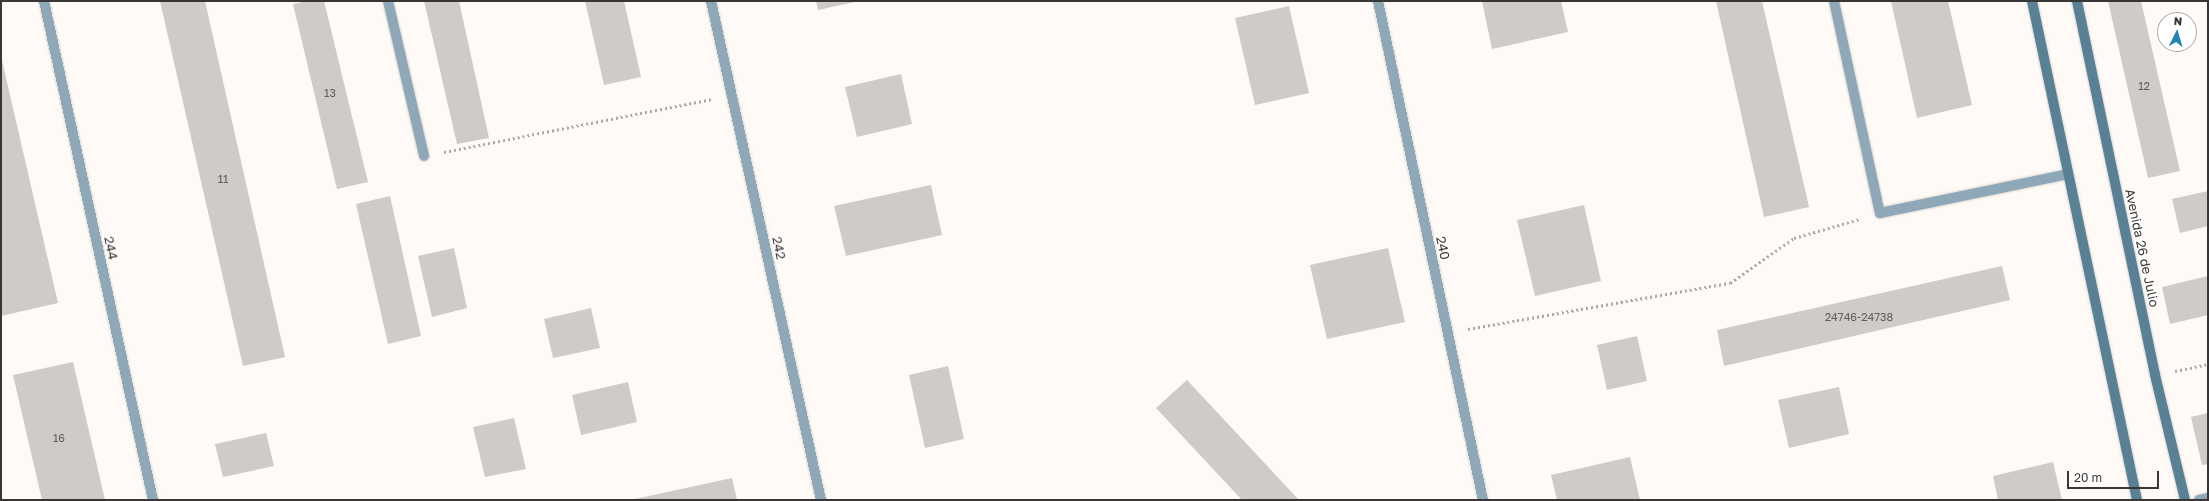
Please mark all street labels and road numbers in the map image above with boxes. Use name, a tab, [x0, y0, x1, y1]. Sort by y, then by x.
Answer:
street label: Avenida 26 de Julio	[2122, 187, 2162, 309]
street label: 244	[101, 235, 121, 261]
street label: 242	[769, 235, 789, 261]
street label: 240	[1433, 235, 1453, 261]

